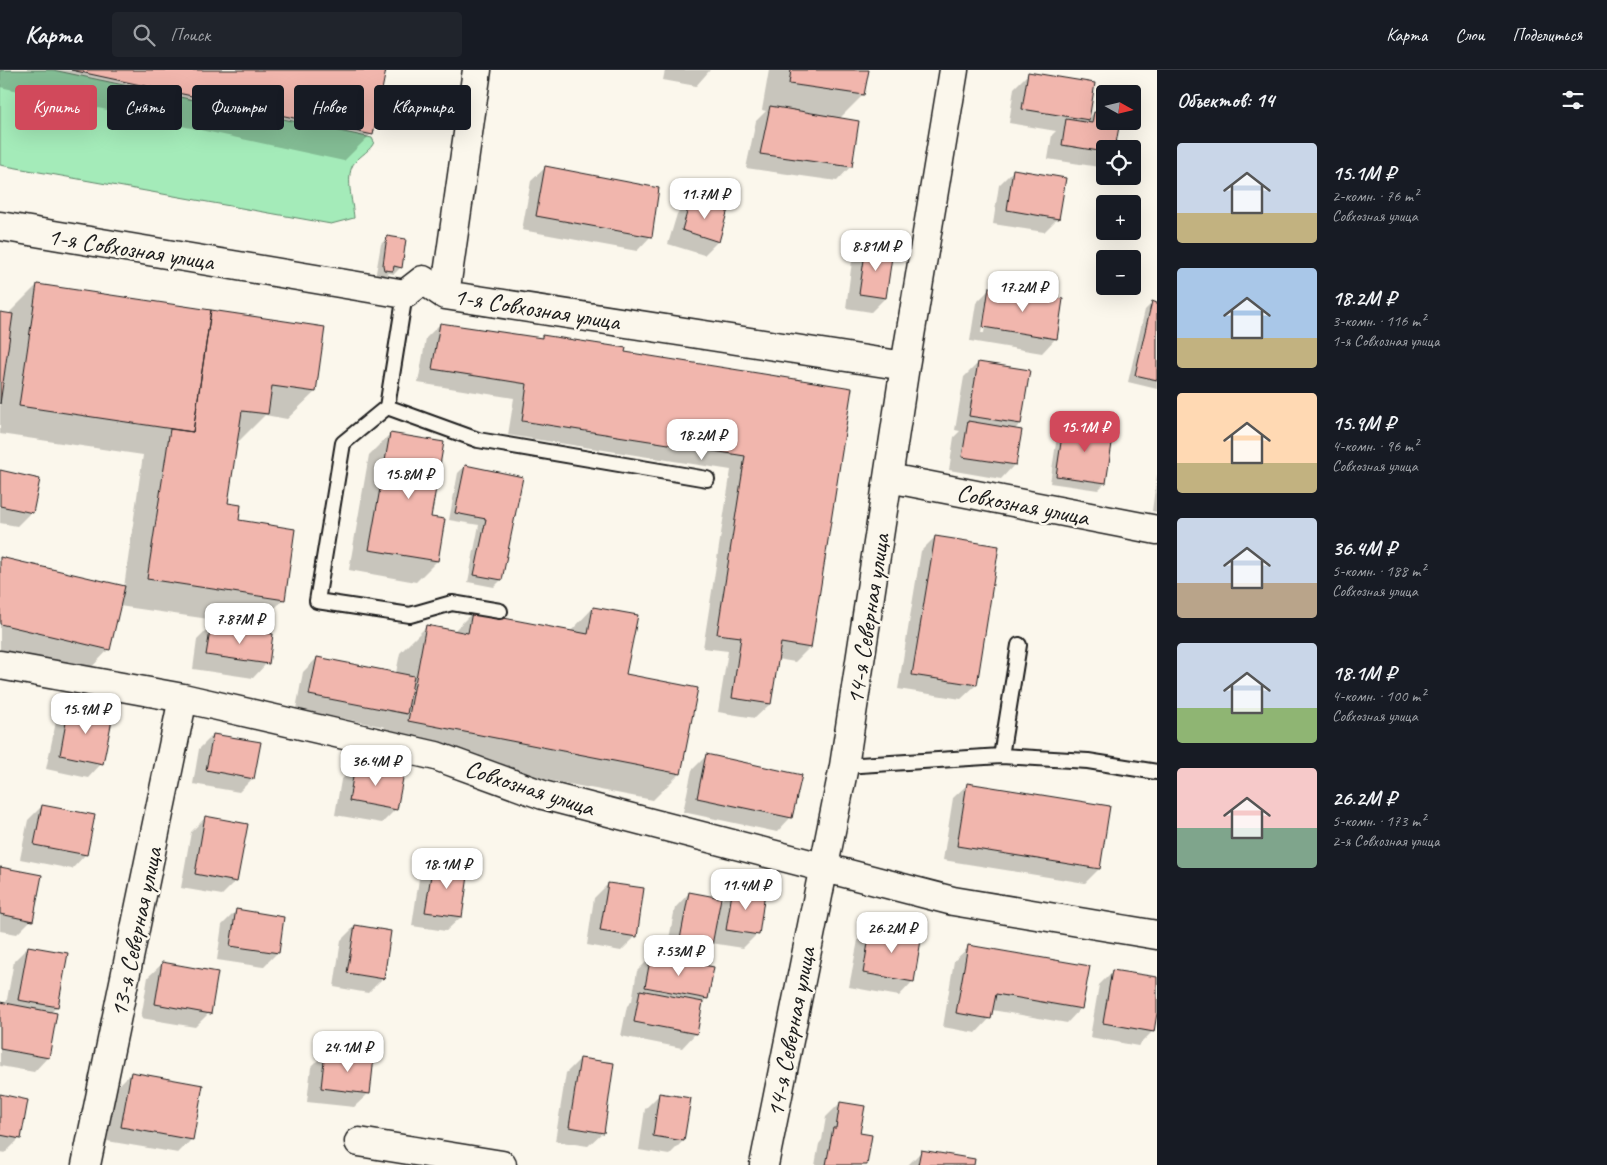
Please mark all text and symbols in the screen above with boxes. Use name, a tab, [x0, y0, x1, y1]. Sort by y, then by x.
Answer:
search box	[112, 12, 462, 57]
text: Карта	[25, 20, 82, 50]
icon: search	[130, 21, 158, 49]
text: Поиск	[170, 23, 210, 47]
text: Карта	[1386, 24, 1427, 46]
text: Слои	[1455, 24, 1484, 46]
text: Поделиться	[1512, 24, 1582, 46]
chip: Купить	[15, 85, 97, 130]
chip: Снять	[107, 85, 182, 130]
chip: Фильтры	[192, 85, 284, 130]
chip: Новое	[294, 85, 364, 130]
chip: Квартира	[374, 85, 471, 130]
north arrow	[1096, 85, 1141, 130]
map controls	[1096, 85, 1141, 295]
icon: filters	[1559, 86, 1587, 114]
text: Объектов: 14	[1177, 87, 1274, 113]
button: locate	[1096, 140, 1141, 185]
text: 15.1M ₽	[1332, 160, 1395, 186]
icon: home	[1217, 163, 1277, 223]
pin: 11.7M ₽	[659, 178, 751, 220]
text: 11.7M ₽	[681, 184, 729, 204]
text: 2-комн. · 76 m²	[1332, 186, 1418, 206]
button: +	[1096, 195, 1141, 240]
text: Совхозная улица	[1332, 206, 1418, 226]
street label: 1-я Совхозная улица	[46, 220, 218, 278]
pin: 8.81M ₽	[830, 230, 922, 272]
text: 8.81M ₽	[852, 236, 900, 256]
button: −	[1096, 250, 1141, 295]
pin: 17.2M ₽	[977, 270, 1069, 313]
text: 17.2M ₽	[999, 277, 1047, 297]
street label: 1-я Совхозная улица	[452, 280, 624, 338]
text: 18.2M ₽	[1332, 285, 1396, 311]
icon: home	[1217, 288, 1277, 348]
text: 3-комн. · 116 m²	[1332, 311, 1425, 331]
text: 1-я Совхозная улица	[1332, 331, 1439, 351]
pin: 15.1M ₽	[1039, 410, 1131, 453]
text: 15.9M ₽	[1332, 410, 1395, 436]
icon: home	[1217, 413, 1277, 473]
text: 15.1M ₽	[1061, 417, 1109, 437]
pin: 18.2M ₽	[656, 418, 748, 461]
text: 18.2M ₽	[678, 425, 726, 445]
text: 4-комн. · 96 m²	[1332, 436, 1418, 456]
text: Совхозная улица	[1332, 456, 1418, 476]
pin: 15.8M ₽	[363, 458, 455, 500]
text: 15.8M ₽	[385, 464, 433, 484]
street label: Совхозная улица	[954, 477, 1094, 534]
street label: 14-я Северная улица	[839, 530, 898, 707]
text: 36.4M ₽	[1332, 535, 1396, 561]
icon: home	[1217, 538, 1277, 598]
text: 5-комн. · 188 m²	[1332, 561, 1425, 581]
text: Совхозная улица	[1332, 581, 1418, 601]
pin: 7.87M ₽	[194, 602, 286, 645]
text: 7.87M ₽	[216, 609, 264, 629]
text: 18.1M ₽	[1332, 660, 1396, 686]
icon: home	[1217, 663, 1277, 723]
text: 4-комн. · 100 m²	[1332, 686, 1425, 706]
pin: 15.9M ₽	[40, 692, 132, 735]
text: 15.9M ₽	[62, 699, 110, 719]
text: Совхозная улица	[1332, 706, 1418, 726]
pin: 36.4M ₽	[330, 744, 422, 787]
text: 36.4M ₽	[352, 751, 400, 771]
street label: Совхозная улица	[461, 752, 600, 824]
text: 26.2M ₽	[1332, 785, 1396, 811]
icon: home	[1217, 788, 1277, 848]
text: 5-комн. · 173 m²	[1332, 811, 1425, 831]
text: 2-я Совхозная улица	[1332, 831, 1439, 851]
street label: 13-я Северная улица	[102, 843, 170, 1020]
pin: 18.1M ₽	[401, 848, 493, 890]
text: 18.1M ₽	[423, 854, 471, 874]
pin: 11.4M ₽	[700, 868, 792, 911]
text: 11.4M ₽	[722, 875, 770, 895]
pin: 26.2M ₽	[846, 912, 938, 954]
text: 26.2M ₽	[868, 918, 916, 938]
pin: 7.53M ₽	[633, 934, 725, 977]
text: 7.53M ₽	[655, 941, 703, 961]
street label: 14-я Северная улица	[759, 943, 824, 1120]
pin: 24.1M ₽	[302, 1030, 394, 1073]
text: 24.1M ₽	[324, 1037, 372, 1057]

